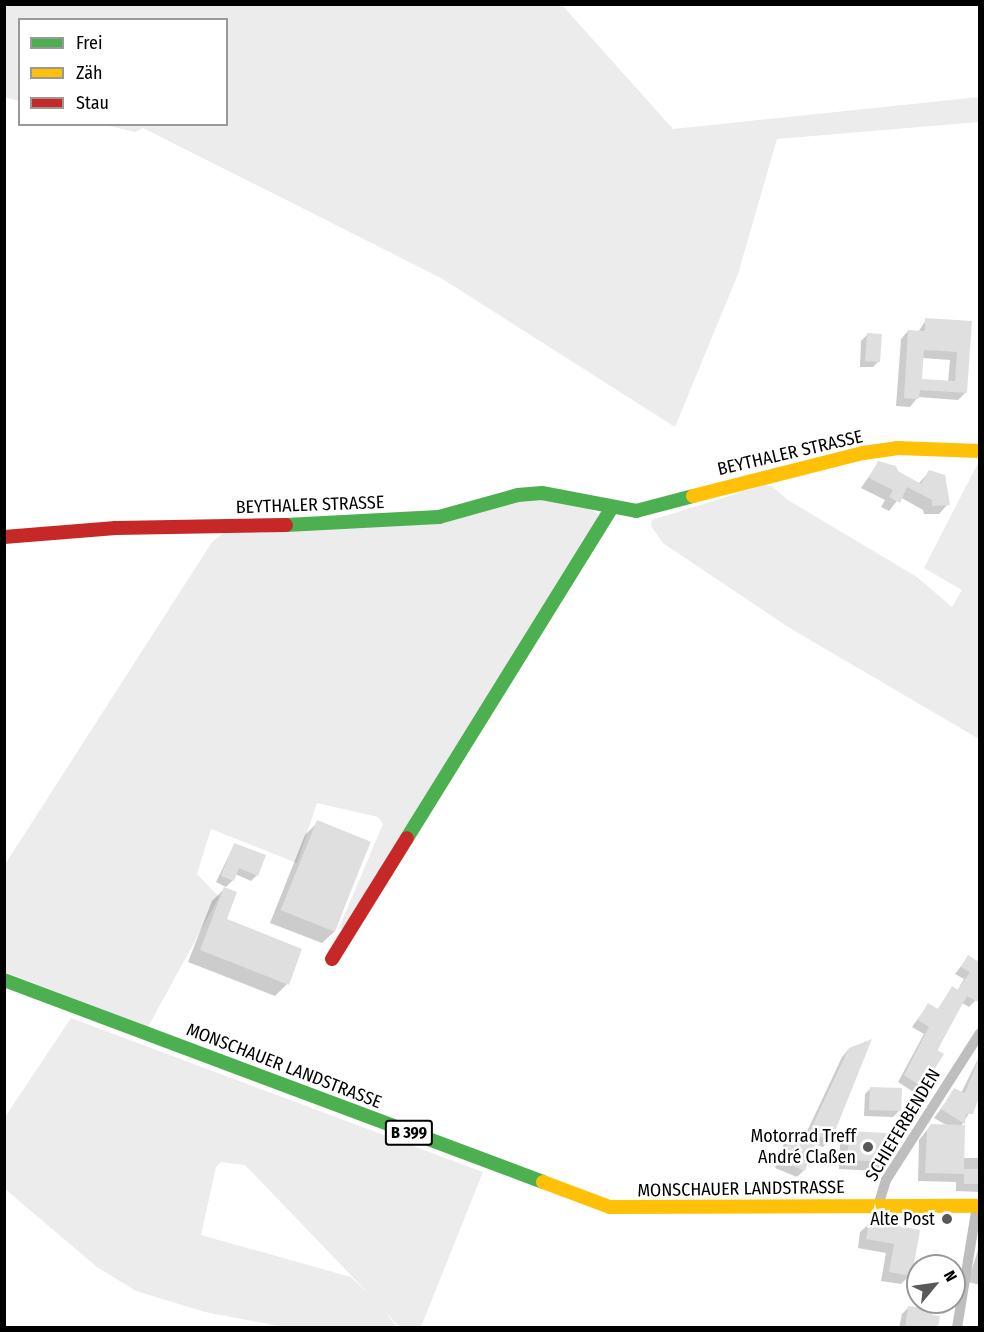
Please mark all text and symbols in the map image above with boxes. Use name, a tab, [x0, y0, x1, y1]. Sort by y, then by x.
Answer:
legend	[18, 18, 228, 126]
text: Frei	[76, 32, 102, 54]
text: Zäh	[76, 62, 103, 84]
text: Stau	[76, 92, 109, 114]
street label: BEYTHALER STRASSE	[715, 426, 865, 480]
street label: BEYTHALER STRASSE	[235, 492, 385, 518]
street label: MONSCHAUER LANDSTRASSE	[183, 1019, 385, 1113]
street label: SCHIEFERBENDEN	[861, 1065, 945, 1185]
road number: B 399	[384, 1120, 434, 1146]
place label: Motorrad Treff André Claßen	[750, 1126, 856, 1168]
marker: Motorrad Treff André Claßen	[861, 1140, 875, 1154]
street label: MONSCHAUER LANDSTRASSE	[637, 1176, 845, 1202]
place label: Alte Post	[870, 1208, 935, 1230]
marker: Alte Post	[940, 1212, 954, 1226]
north arrow	[906, 1254, 966, 1314]
text: N	[940, 1267, 961, 1285]

